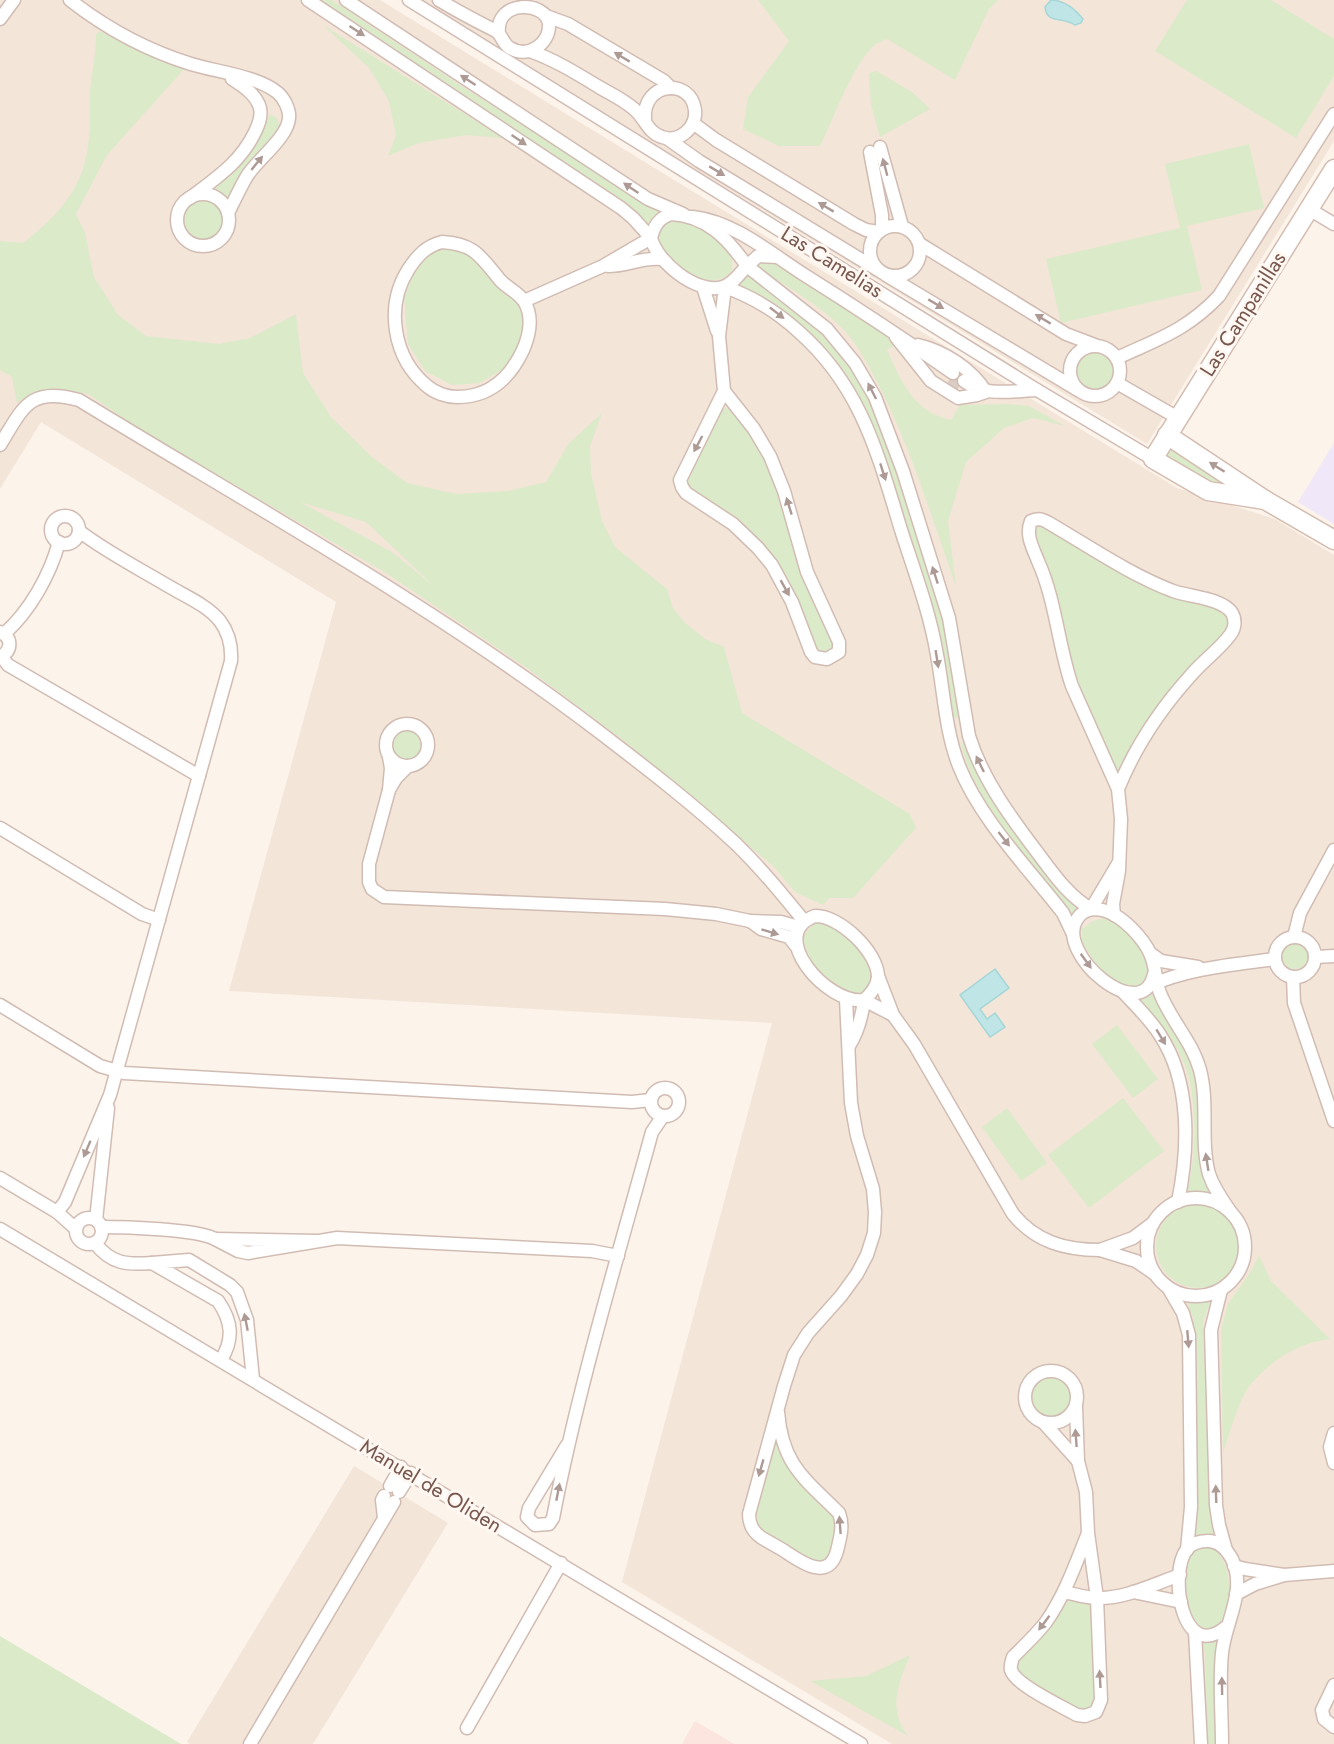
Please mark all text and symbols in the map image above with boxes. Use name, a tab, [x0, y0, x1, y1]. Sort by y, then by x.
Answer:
one-way arrow	[349, 26, 365, 37]
one-way arrow	[614, 51, 630, 62]
one-way arrow	[460, 75, 476, 86]
one-way arrow	[511, 134, 527, 145]
one-way arrow	[250, 155, 263, 171]
one-way arrow	[880, 157, 889, 175]
one-way arrow	[709, 166, 725, 177]
one-way arrow	[623, 183, 639, 194]
one-way arrow	[818, 202, 834, 213]
street label: Las Camelias	[775, 219, 889, 305]
street label: Las Campanillas	[1193, 246, 1293, 382]
one-way arrow	[928, 298, 944, 309]
one-way arrow	[769, 307, 785, 320]
one-way arrow	[1035, 314, 1051, 325]
one-way arrow	[867, 382, 877, 400]
one-way arrow	[693, 435, 703, 452]
one-way arrow	[1209, 461, 1225, 472]
one-way arrow	[879, 463, 888, 481]
one-way arrow	[784, 497, 793, 515]
one-way arrow	[930, 566, 940, 584]
one-way arrow	[780, 580, 790, 597]
one-way arrow	[933, 650, 942, 669]
one-way arrow	[975, 756, 985, 773]
one-way arrow	[998, 831, 1010, 846]
one-way arrow	[761, 928, 779, 937]
one-way arrow	[1080, 953, 1092, 969]
one-way arrow	[1155, 1029, 1166, 1045]
one-way arrow	[82, 1140, 91, 1158]
one-way arrow	[1203, 1152, 1212, 1171]
one-way arrow	[241, 1312, 250, 1331]
one-way arrow	[1183, 1329, 1193, 1348]
one-way arrow	[1072, 1429, 1081, 1448]
street label: Manuel de Oliden	[354, 1432, 508, 1540]
one-way arrow	[756, 1459, 766, 1477]
one-way arrow	[554, 1482, 563, 1501]
one-way arrow	[1211, 1485, 1220, 1504]
one-way arrow	[835, 1515, 844, 1534]
one-way arrow	[1039, 1615, 1051, 1630]
one-way arrow	[1095, 1670, 1105, 1689]
one-way arrow	[1217, 1676, 1227, 1695]

